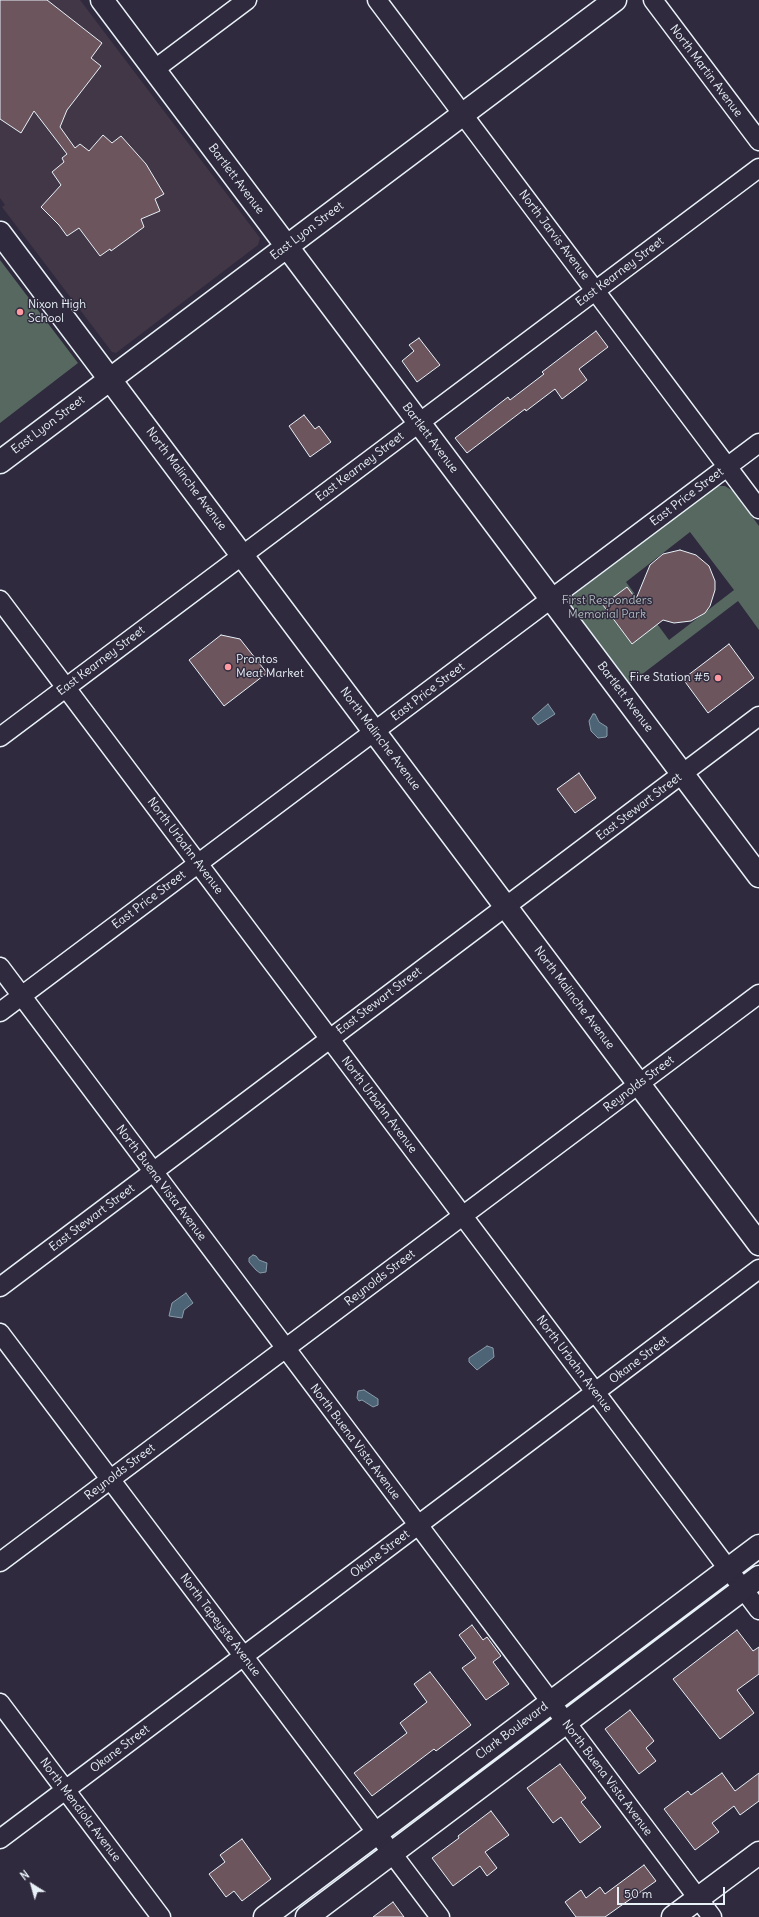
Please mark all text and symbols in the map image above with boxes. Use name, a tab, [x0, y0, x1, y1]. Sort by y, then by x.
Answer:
street label: North Martin Avenue	[667, 22, 745, 120]
street label: Bartlett Avenue	[205, 141, 267, 217]
street label: North Jarvis Avenue	[516, 187, 592, 283]
street label: East Lyon Street	[268, 199, 346, 263]
street label: East Kearney Street	[573, 234, 667, 310]
place label: Nixon High School	[28, 298, 86, 326]
marker: Nixon High School	[15, 307, 25, 317]
street label: East Lyon Street	[9, 393, 87, 457]
street label: Bartlett Avenue	[399, 400, 461, 476]
street label: North Malinche Avenue	[143, 425, 229, 533]
street label: East Kearney Street	[313, 429, 407, 505]
street label: East Price Street	[647, 465, 727, 529]
park label: First Responders Memorial Park	[562, 594, 652, 622]
street label: East Kearney Street	[54, 623, 148, 699]
place label: Prontos Meat Market	[236, 653, 304, 681]
street label: Bartlett Avenue	[594, 659, 656, 735]
street label: East Price Street	[388, 660, 468, 724]
marker: Prontos Meat Market	[223, 662, 233, 672]
place label: Fire Station #5	[629, 671, 710, 685]
marker: Fire Station #5	[713, 673, 723, 683]
street label: North Malinche Avenue	[337, 685, 423, 793]
street label: East Stewart Street	[594, 770, 684, 844]
street label: North Urbahn Avenue	[144, 795, 226, 897]
street label: East Price Street	[109, 868, 189, 932]
street label: North Malinche Avenue	[531, 944, 617, 1052]
street label: East Stewart Street	[334, 964, 424, 1038]
street label: Reynolds Street	[601, 1053, 677, 1115]
street label: North Urbahn Avenue	[338, 1054, 420, 1156]
street label: North Buena Vista Avenue	[113, 1122, 209, 1244]
street label: East Stewart Street	[47, 1181, 137, 1255]
street label: Reynolds Street	[342, 1247, 418, 1309]
street label: North Urbahn Avenue	[533, 1313, 615, 1415]
street label: Okane Street	[607, 1333, 671, 1387]
street label: North Buena Vista Avenue	[307, 1381, 403, 1503]
street label: Reynolds Street	[82, 1441, 158, 1503]
street label: Okane Street	[348, 1527, 412, 1581]
street label: North Tapeyste Avenue	[177, 1571, 263, 1679]
street label: Clark Boulevard	[473, 1699, 551, 1763]
street label: North Buena Vista Avenue	[559, 1717, 655, 1839]
street label: Okane Street	[88, 1722, 152, 1776]
street label: North Mendiola Avenue	[36, 1755, 124, 1865]
north arrow	[12, 1865, 52, 1905]
text: N	[18, 1868, 32, 1883]
scale bar	[619, 1879, 727, 1905]
text: 50 m	[624, 1886, 652, 1901]

